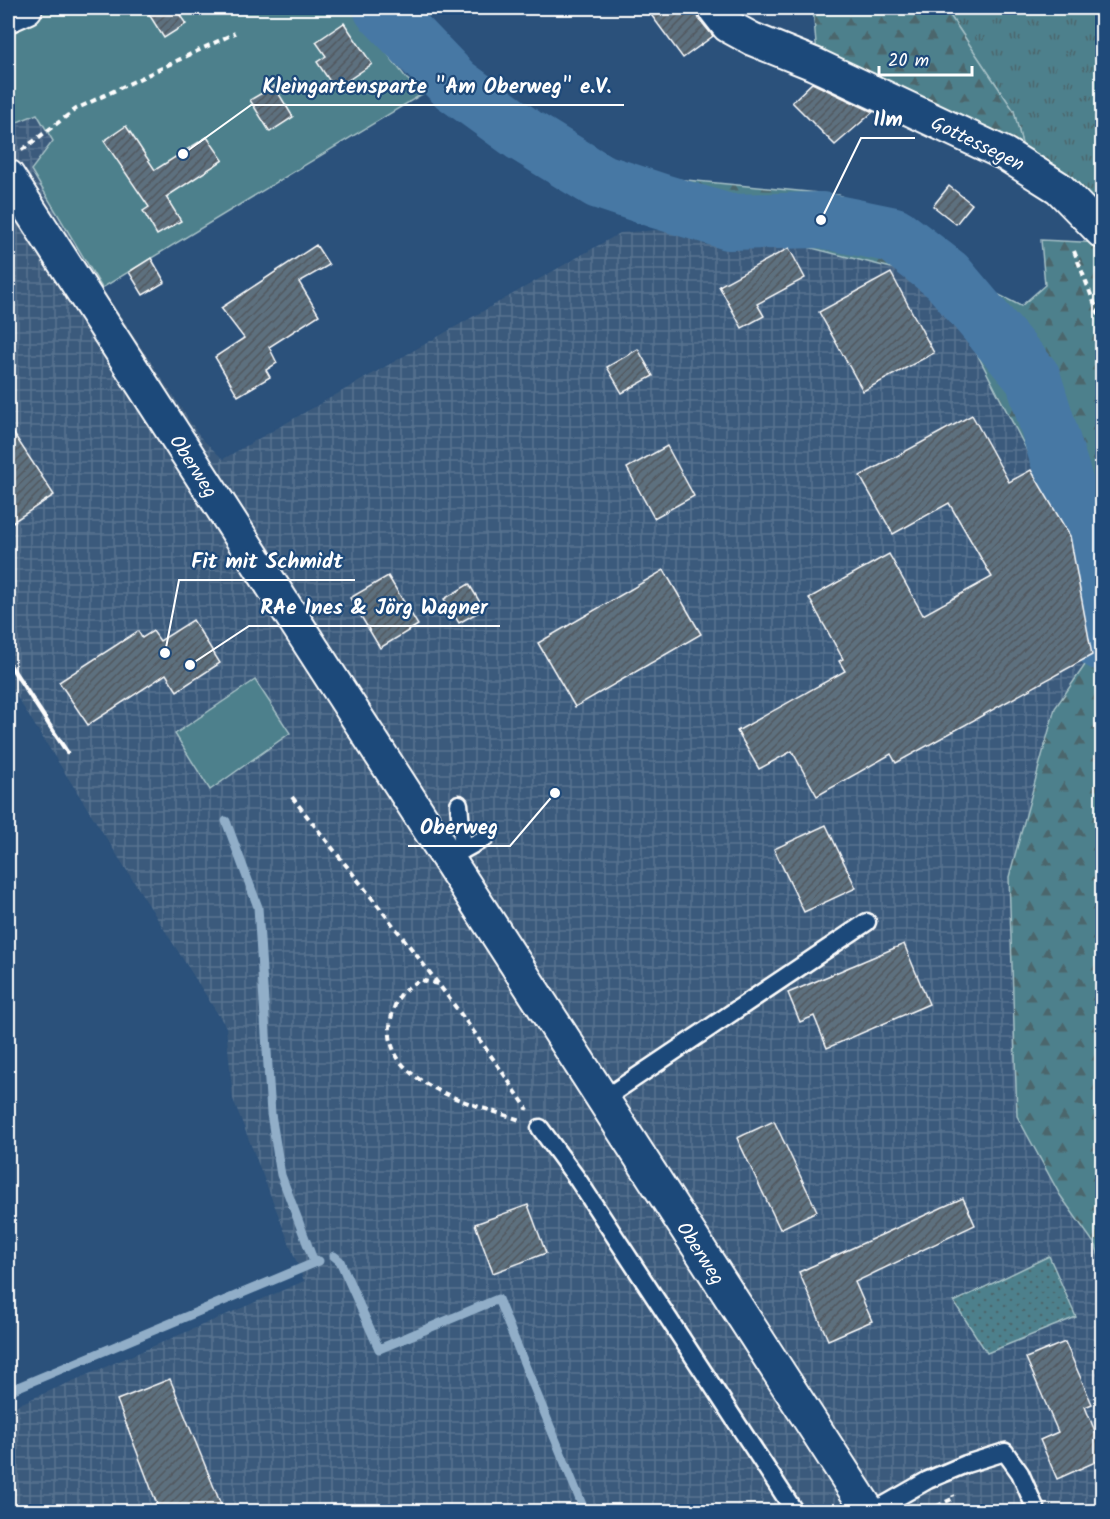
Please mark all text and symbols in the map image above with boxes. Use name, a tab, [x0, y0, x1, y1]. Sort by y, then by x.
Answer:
scale bar	[879, 39, 972, 77]
text: 20 m	[888, 47, 929, 76]
callout: Kleingartensparte "Am Oberweg" e.V.	[251, 66, 624, 105]
text: Kleingartensparte "Am Oberweg" e.V.	[263, 71, 611, 104]
callout: Ilm	[861, 99, 915, 138]
text: Ilm	[873, 104, 903, 137]
street label: Gottessegen	[925, 108, 1030, 181]
street label: Oberweg	[160, 429, 225, 505]
callout: Fit mit Schmidt	[179, 541, 355, 580]
text: Fit mit Schmidt	[191, 546, 343, 579]
callout: RAe Ines & Jörg Wagner	[249, 587, 500, 626]
text: RAe Ines & Jörg Wagner	[260, 592, 489, 625]
callout: Oberweg	[408, 807, 510, 846]
text: Oberweg	[420, 812, 498, 845]
street label: Oberweg	[667, 1216, 732, 1292]

